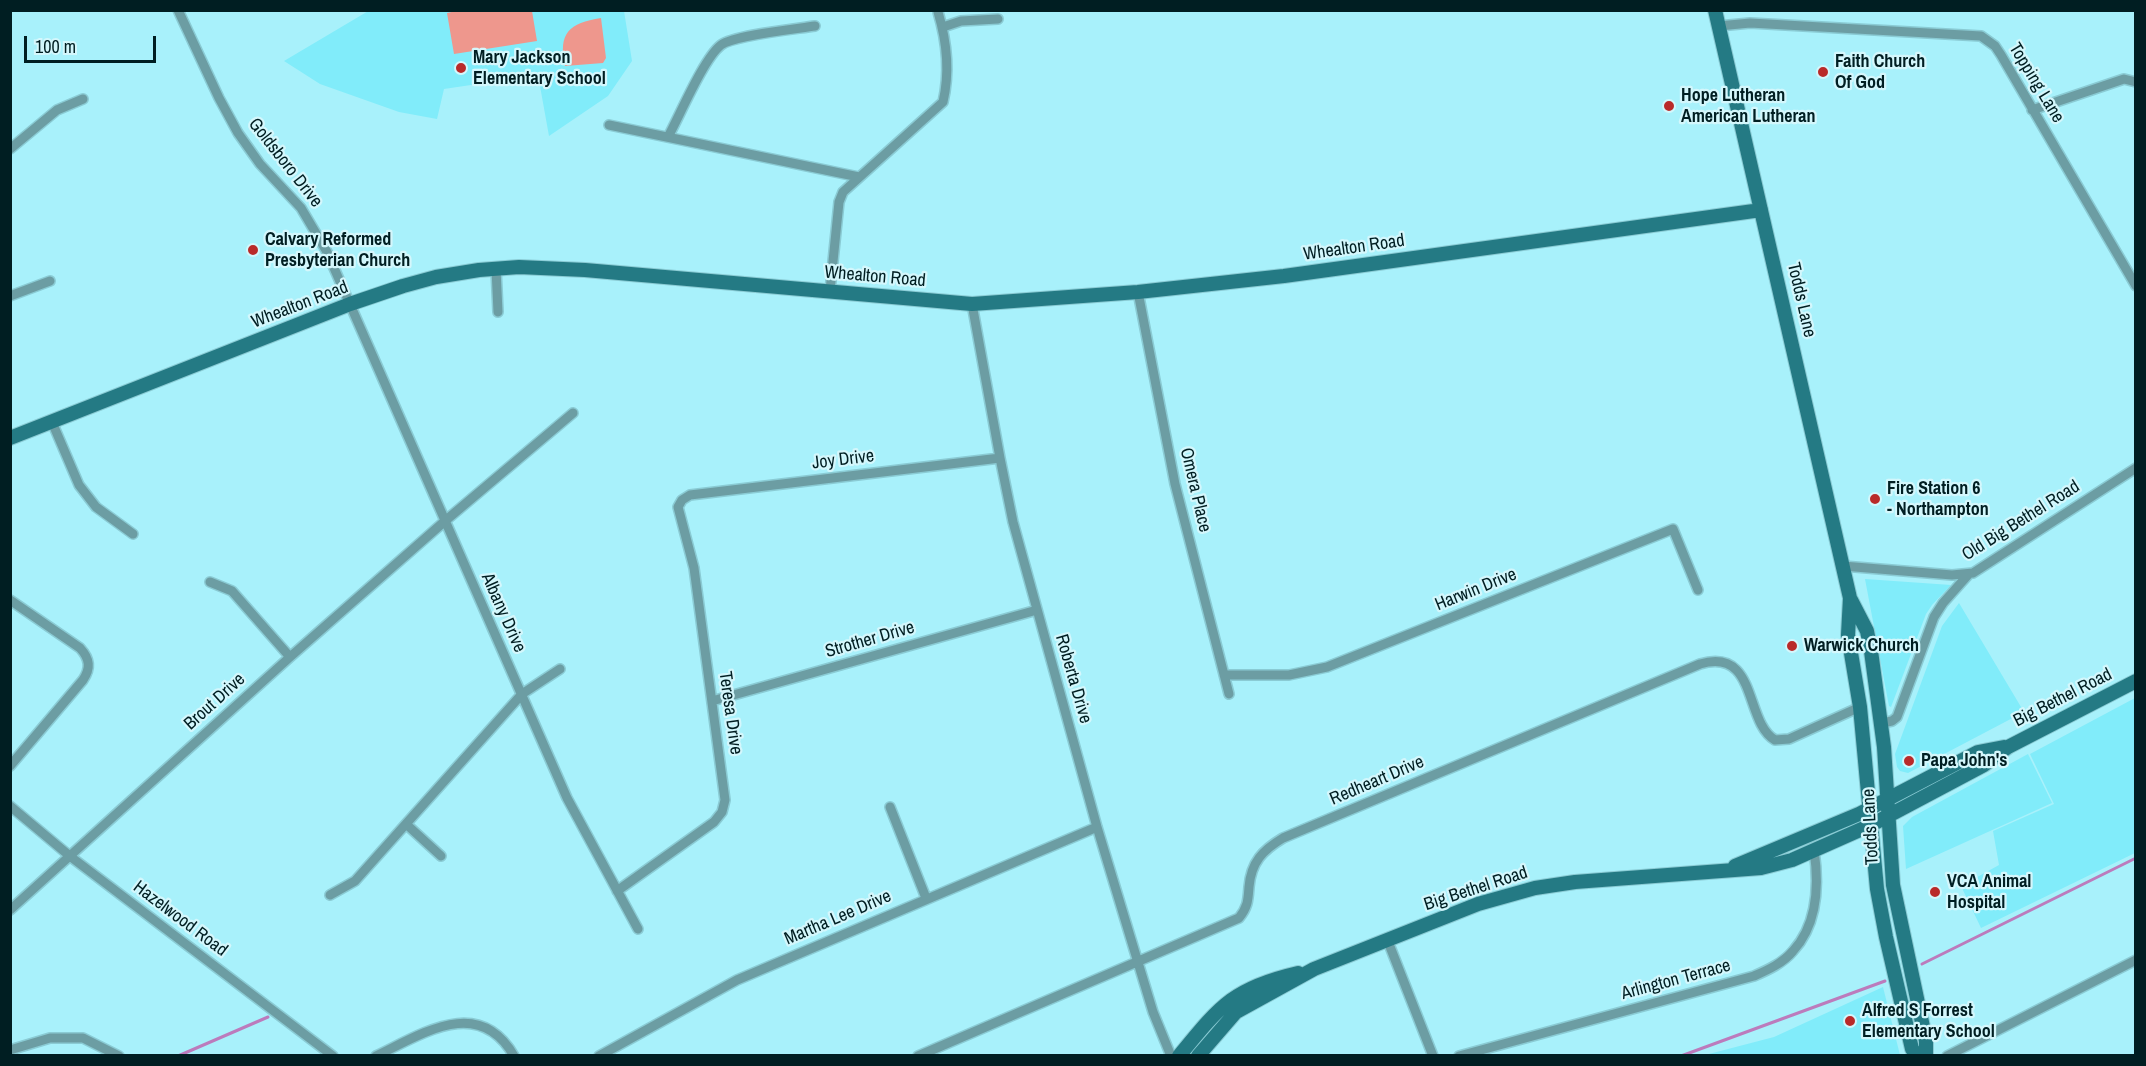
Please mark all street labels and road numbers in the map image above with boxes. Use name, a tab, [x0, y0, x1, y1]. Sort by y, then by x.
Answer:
street label: Topping Lane	[2004, 39, 2068, 127]
street label: Goldsboro Drive	[243, 114, 327, 212]
street label: Whealton Road	[1302, 230, 1406, 266]
street label: Todds Lane	[1782, 260, 1820, 340]
street label: Whealton Road	[823, 262, 927, 292]
street label: Whealton Road	[249, 277, 351, 333]
street label: Joy Drive	[811, 445, 875, 475]
street label: Omera Place	[1175, 446, 1215, 534]
street label: Old Big Bethel Road	[1958, 476, 2084, 566]
street label: Harwin Drive	[1432, 564, 1520, 616]
street label: Albany Drive	[476, 570, 530, 656]
street label: Strother Drive	[823, 617, 917, 663]
street label: Roberta Drive	[1050, 632, 1096, 726]
street label: Big Bethel Road	[2010, 664, 2116, 732]
street label: Brout Drive	[180, 669, 250, 735]
street label: Teresa Drive	[713, 670, 747, 756]
street label: Redheart Drive	[1327, 752, 1427, 810]
street label: Todds Lane	[1858, 788, 1884, 866]
street label: Big Bethel Road	[1422, 862, 1530, 916]
street label: Hazelwood Road	[129, 877, 231, 961]
street label: Martha Lee Drive	[781, 886, 895, 950]
street label: Arlington Terrace	[1619, 955, 1733, 1005]

